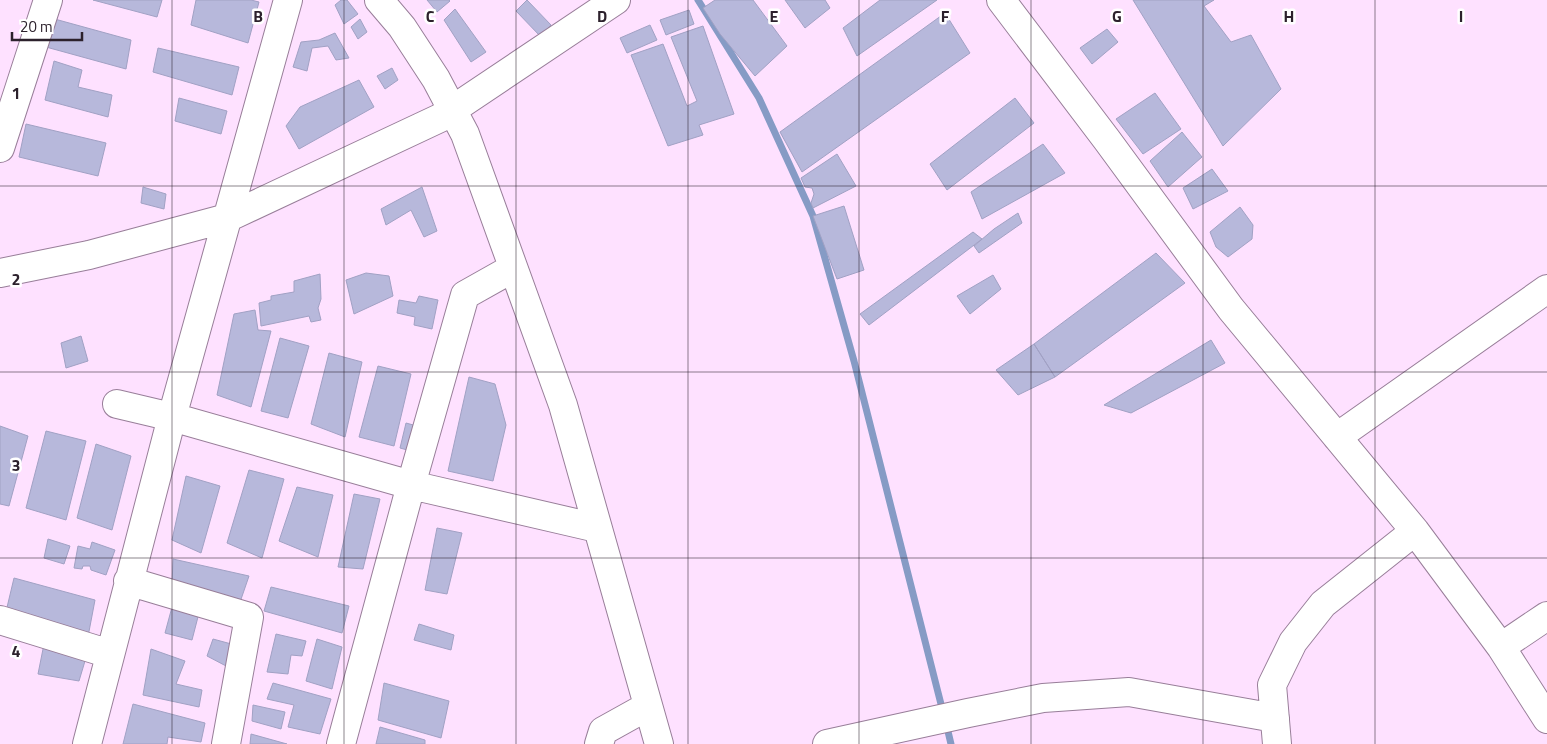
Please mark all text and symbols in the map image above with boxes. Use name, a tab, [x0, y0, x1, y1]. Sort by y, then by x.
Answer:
text: B	[253, 4, 263, 28]
text: C	[426, 4, 435, 28]
text: D	[597, 4, 607, 28]
text: E	[770, 4, 779, 28]
text: F	[941, 4, 950, 28]
text: G	[1112, 4, 1122, 28]
text: H	[1284, 4, 1294, 28]
text: I	[1459, 4, 1463, 28]
scale bar	[12, 10, 82, 42]
text: 20 m	[20, 15, 53, 38]
text: 1	[12, 81, 20, 105]
text: 2	[12, 267, 20, 291]
text: 3	[12, 453, 20, 477]
text: 4	[12, 639, 21, 663]

